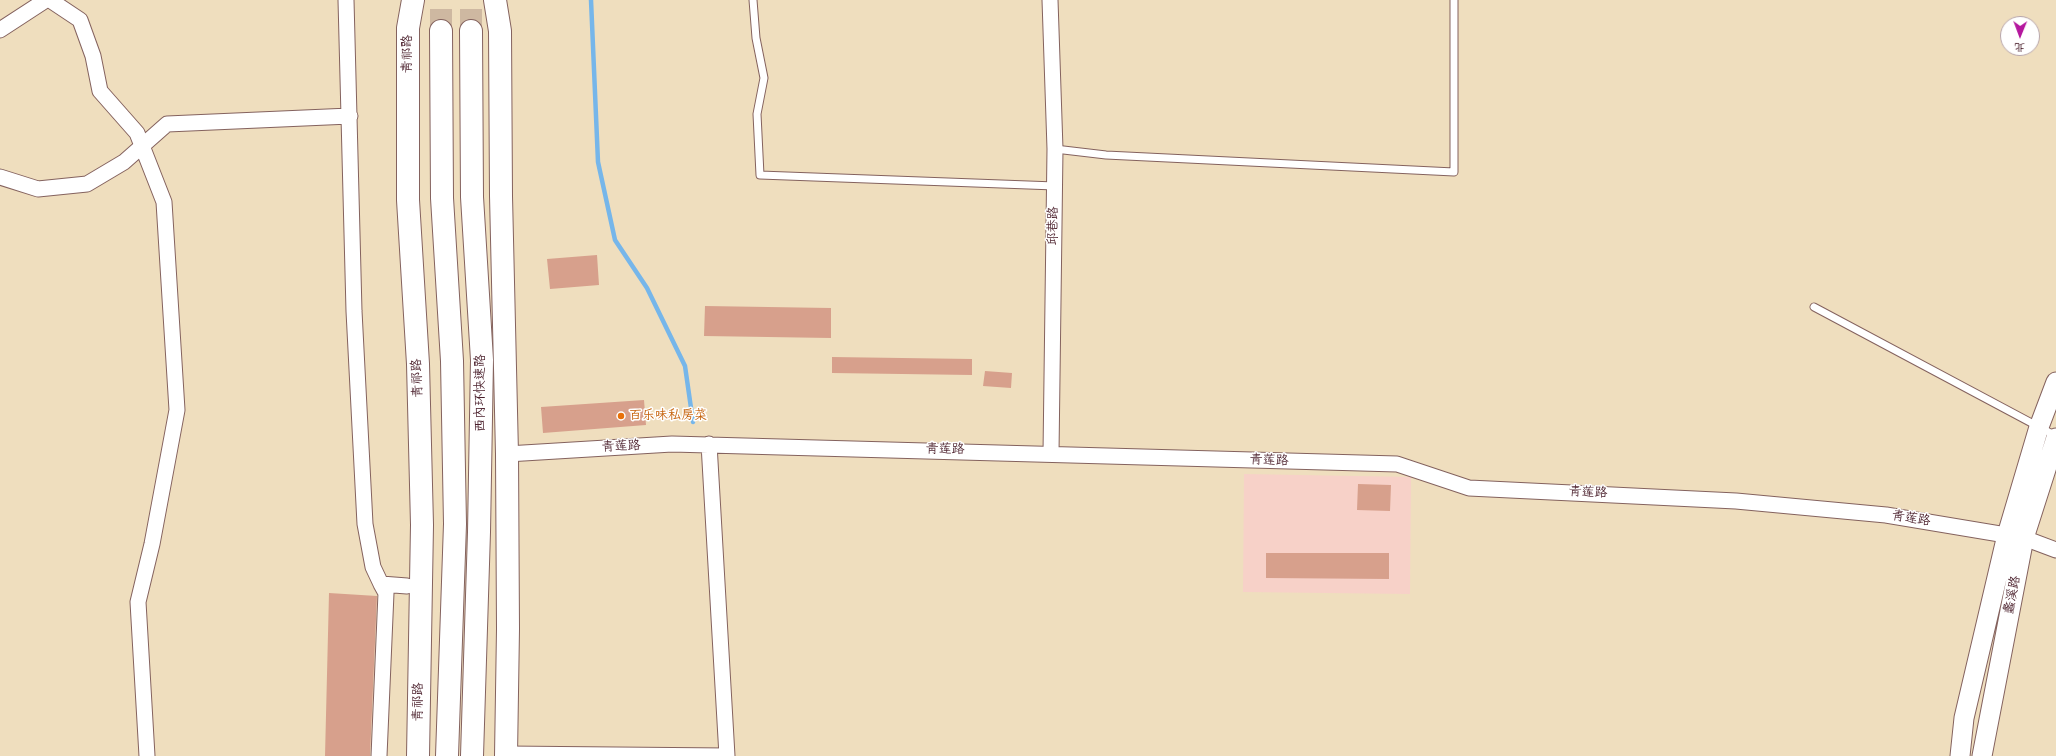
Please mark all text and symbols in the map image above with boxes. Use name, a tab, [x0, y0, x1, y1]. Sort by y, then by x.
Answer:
north arrow	[2000, 16, 2040, 56]
street label: 青祁路	[400, 35, 416, 73]
text: 北	[2014, 40, 2025, 55]
street label: 邱巷路	[1046, 206, 1062, 246]
street label: 西内环快速路	[473, 354, 489, 432]
street label: 青祁路	[410, 358, 426, 398]
place label: 百乐味私房菜	[629, 408, 707, 424]
marker: 百乐味私房菜	[616, 411, 626, 421]
street label: 青莲路	[601, 438, 641, 456]
street label: 青莲路	[925, 442, 965, 458]
street label: 青莲路	[1249, 453, 1289, 469]
street label: 青莲路	[1568, 484, 1608, 502]
street label: 青莲路	[1891, 508, 1931, 530]
street label: 蠡溪路	[2002, 574, 2024, 616]
street label: 青祁路	[411, 682, 427, 722]

